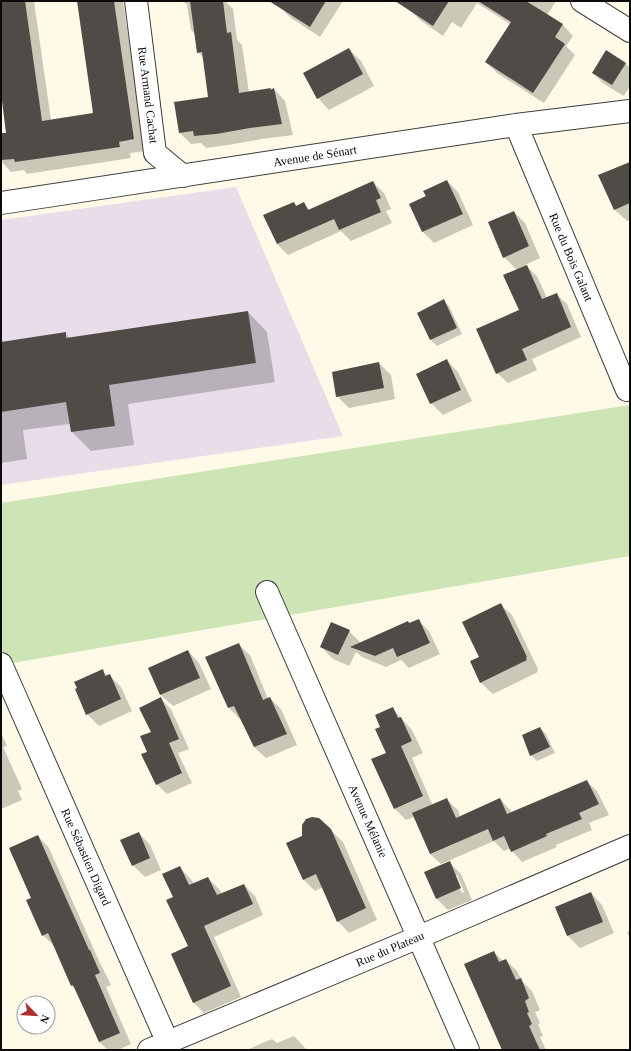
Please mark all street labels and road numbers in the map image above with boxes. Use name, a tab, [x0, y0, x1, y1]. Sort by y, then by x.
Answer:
street label: Rue Armand Cachat	[135, 46, 161, 145]
street label: Avenue de Sénart	[272, 142, 358, 170]
street label: Rue du Bois Galant	[546, 211, 596, 304]
street label: Avenue Mélanie	[346, 782, 390, 860]
street label: Rue Sébastien Digard	[58, 806, 114, 908]
street label: Rue du Plateau	[354, 928, 426, 970]

